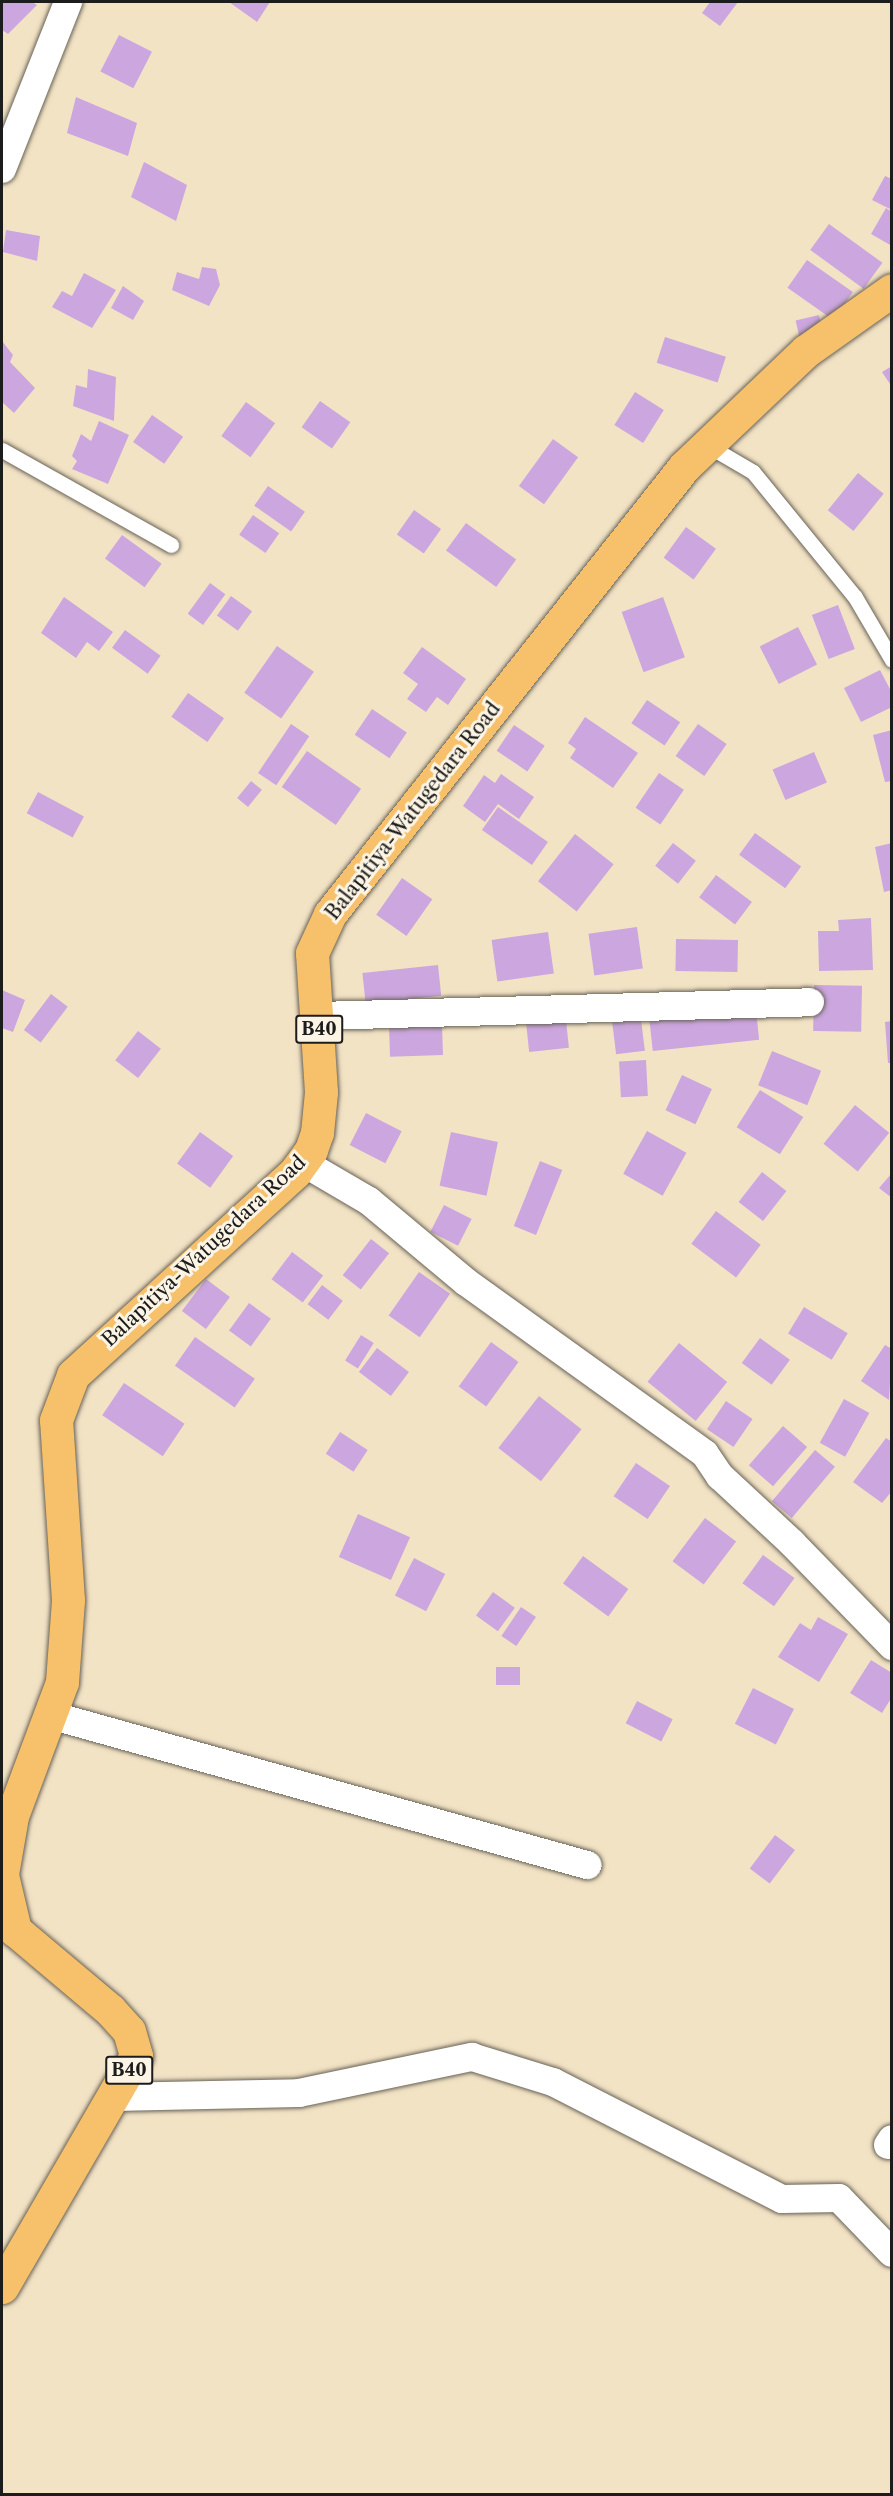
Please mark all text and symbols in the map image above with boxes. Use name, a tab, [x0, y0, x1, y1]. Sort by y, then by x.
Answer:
street label: Balapitiya-Watugedara Road	[320, 697, 506, 925]
road number: B40	[295, 1014, 343, 1044]
street label: Balapitiya-Watugedara Road	[97, 1150, 311, 1352]
road number: B40	[105, 2055, 153, 2085]

